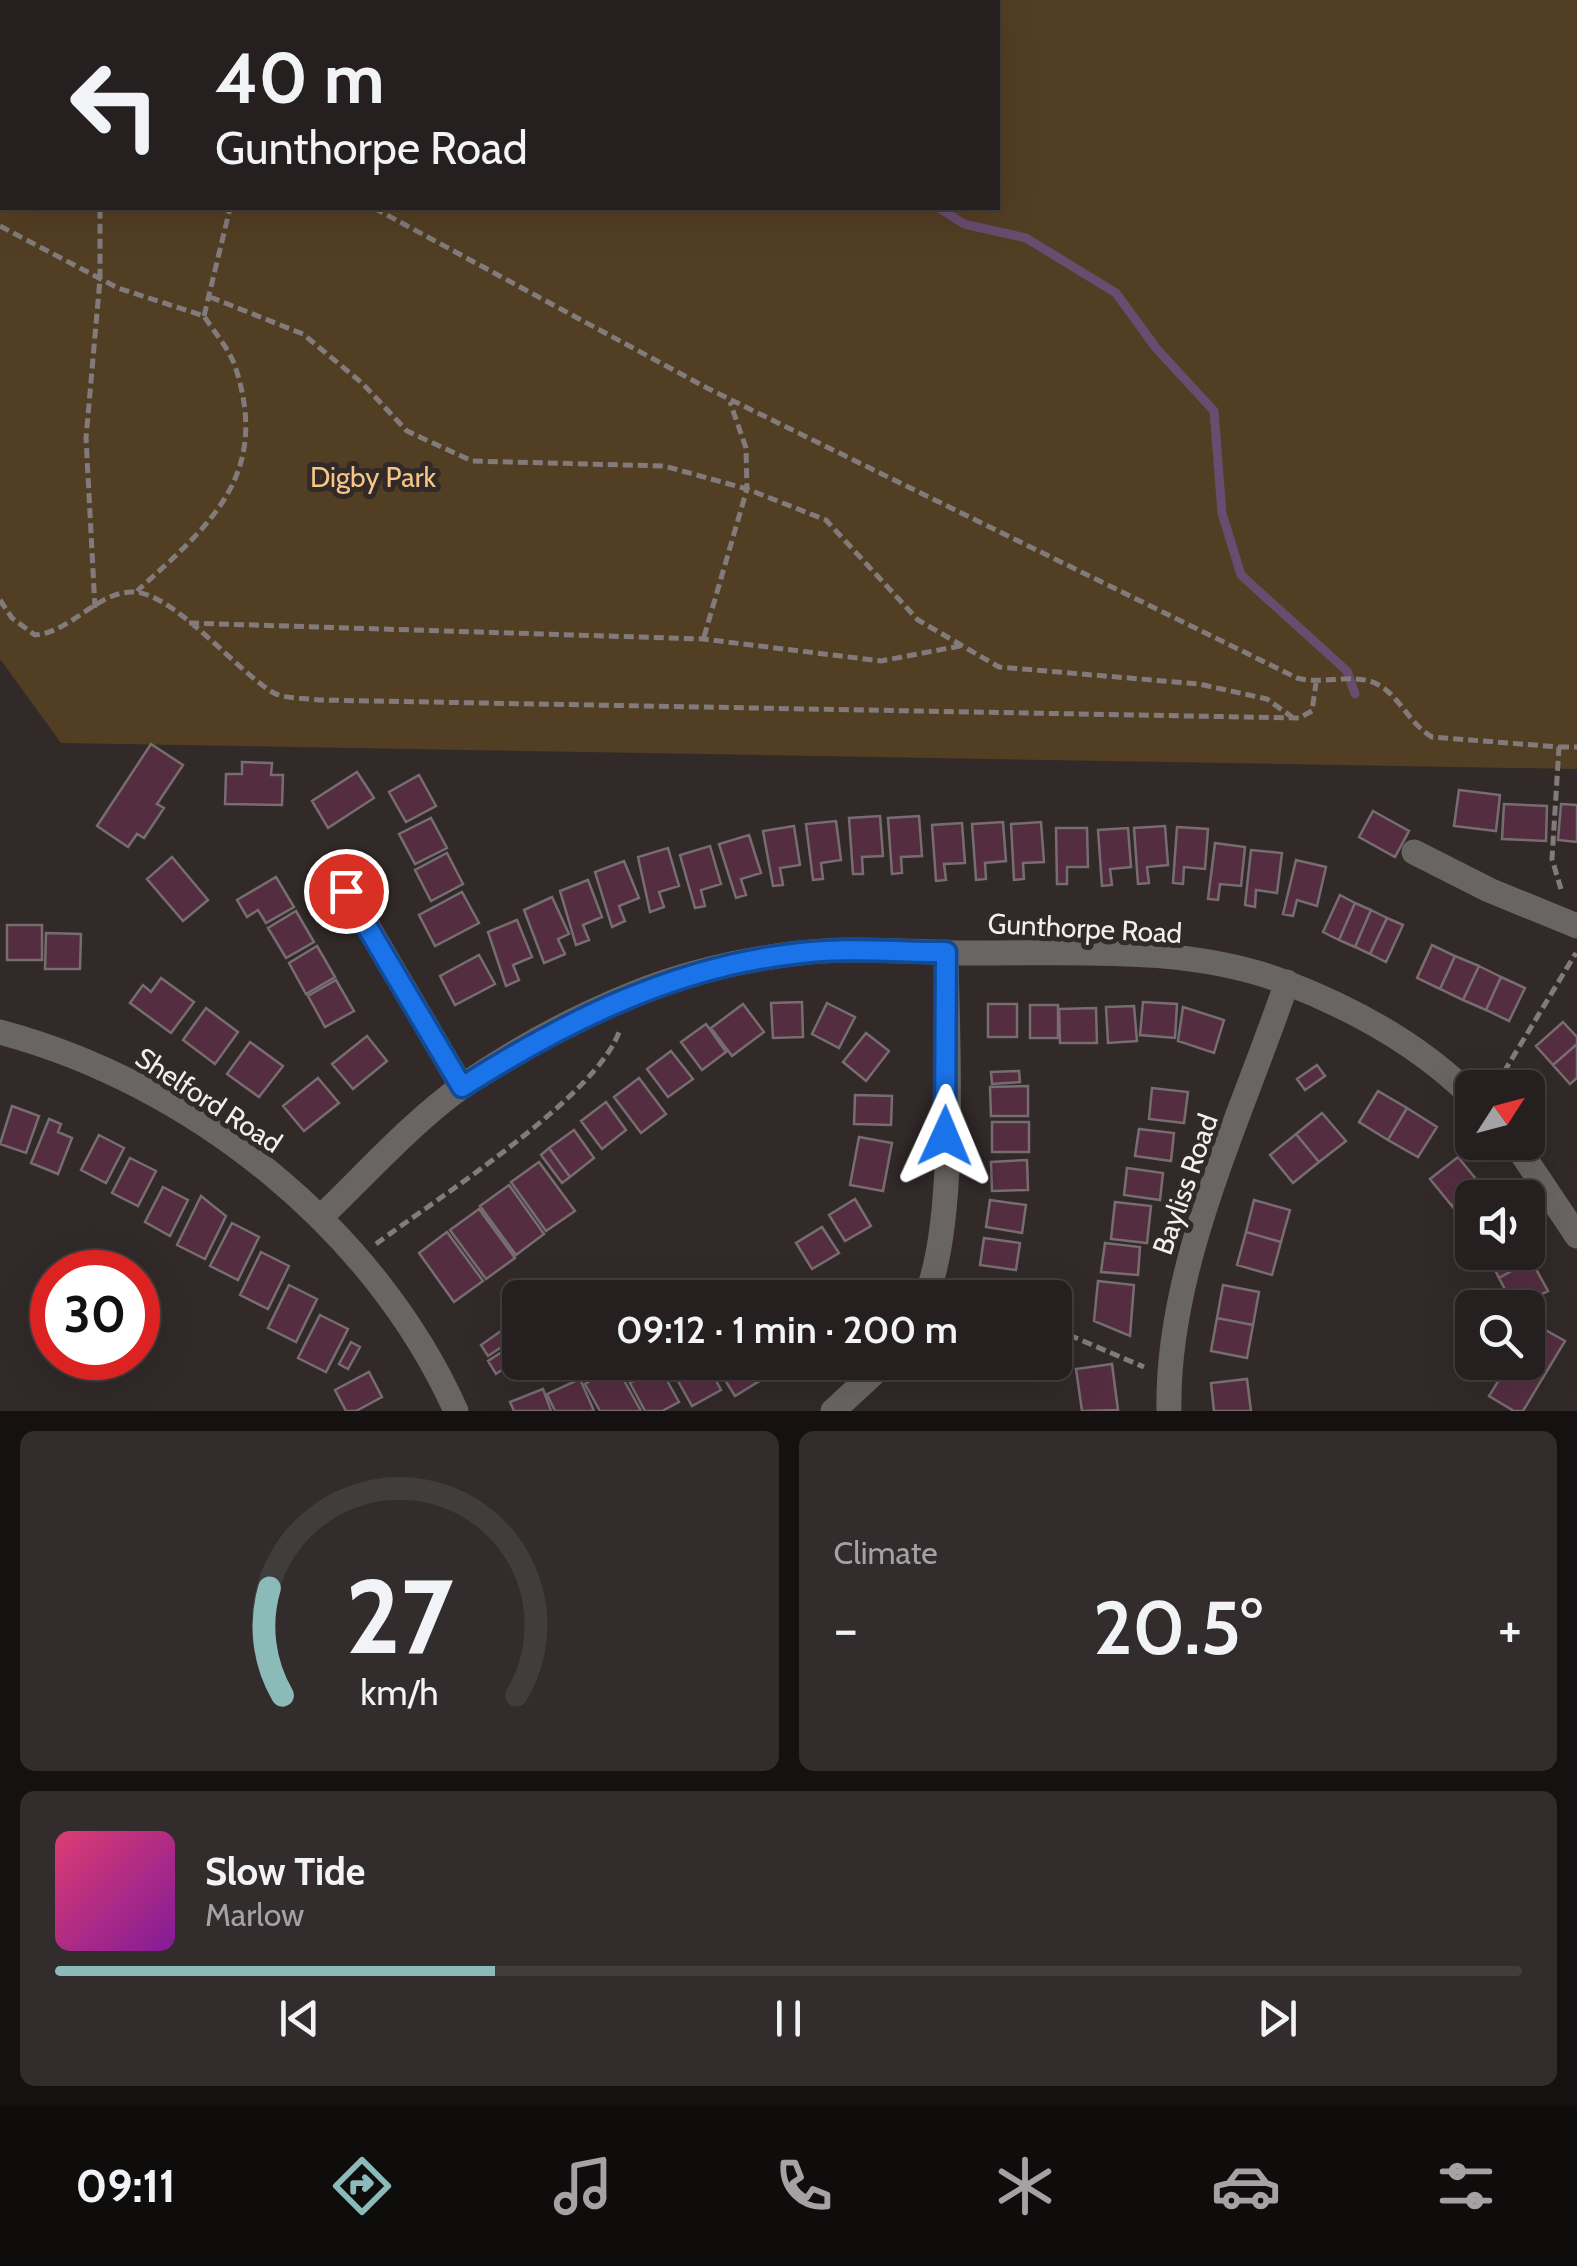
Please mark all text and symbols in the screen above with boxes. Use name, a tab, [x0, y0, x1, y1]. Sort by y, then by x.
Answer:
text: 40 m	[215, 35, 384, 121]
icon: left	[50, 40, 180, 170]
text: Gunthorpe Road	[215, 121, 528, 175]
park label: Digby Park	[310, 460, 437, 494]
pin	[304, 849, 389, 934]
icon: arrive	[319, 864, 374, 919]
street label: Gunthorpe Road	[987, 906, 1183, 950]
street label: Shelford Road	[129, 1040, 289, 1160]
north arrow	[1455, 1070, 1545, 1160]
map controls	[1455, 1070, 1545, 1380]
position arrow	[893, 1084, 997, 1188]
street label: Bayliss Road	[1145, 1109, 1225, 1259]
button: sound	[1455, 1180, 1545, 1270]
speed limit sign: 30	[30, 1250, 160, 1380]
button: search	[1455, 1290, 1545, 1380]
text: 09:12 · 1 min · 200 m	[616, 1306, 958, 1353]
text: Climate	[834, 1533, 938, 1572]
text: 27	[345, 1553, 453, 1679]
text: 20.5°	[1093, 1582, 1263, 1673]
text: −	[834, 1595, 858, 1662]
text: +	[1498, 1595, 1522, 1662]
text: km/h	[360, 1671, 438, 1714]
text: Slow Tide	[205, 1848, 365, 1895]
text: Marlow	[205, 1895, 304, 1934]
icon: previous	[272, 1991, 327, 2046]
icon: pause	[761, 1991, 816, 2046]
icon: next	[1250, 1991, 1305, 2046]
icon: directions	[327, 2151, 397, 2221]
icon: music	[548, 2151, 618, 2221]
icon: phone	[769, 2151, 839, 2221]
icon: climate	[990, 2151, 1060, 2221]
icon: car	[1211, 2151, 1281, 2221]
icon: filters	[1431, 2151, 1501, 2221]
text: 09:11	[75, 2159, 176, 2213]

